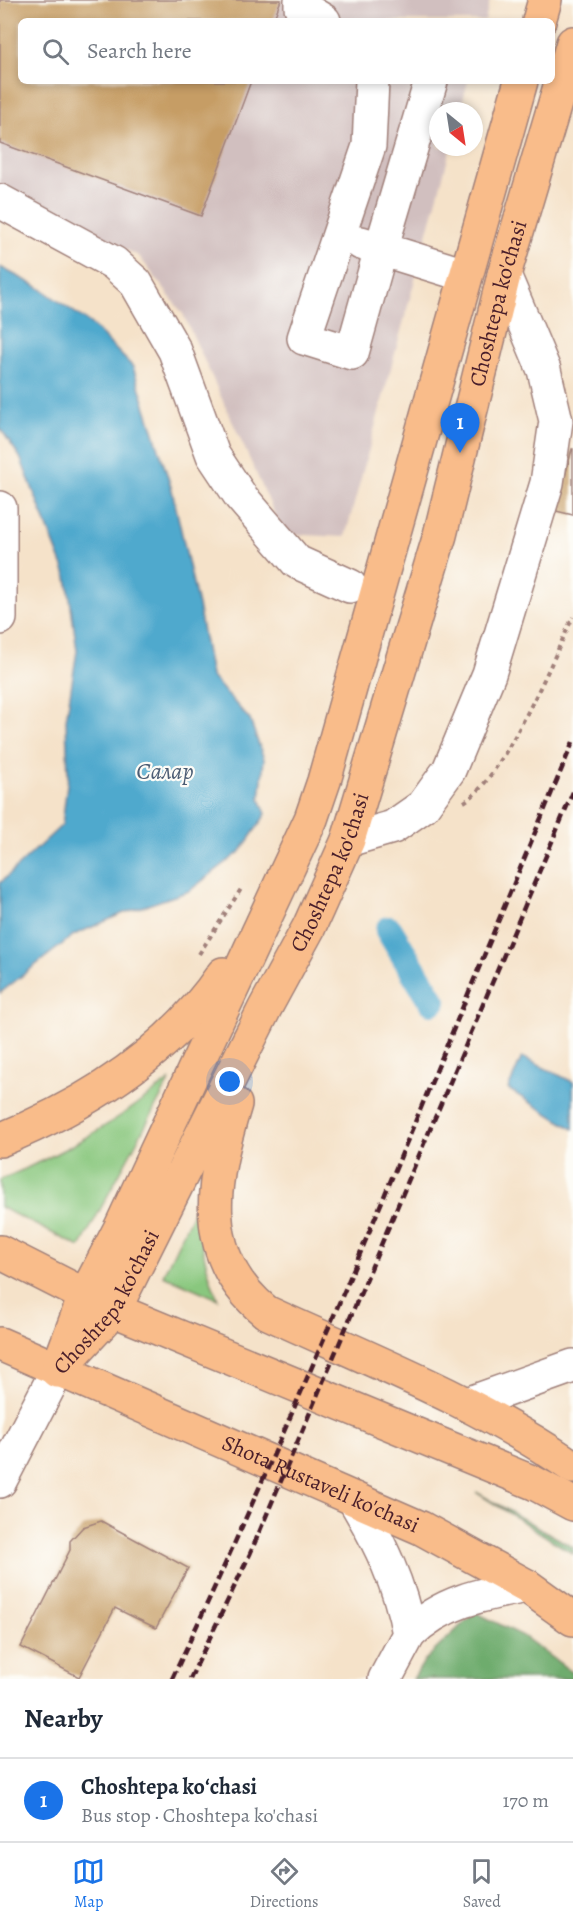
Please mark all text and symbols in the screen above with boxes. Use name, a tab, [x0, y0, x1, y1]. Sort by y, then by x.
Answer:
search box	[18, 18, 555, 84]
icon: search	[39, 35, 72, 68]
text: Search here	[87, 36, 192, 66]
north arrow	[429, 102, 483, 156]
street label: Choshtepa ko'chasi	[462, 217, 534, 390]
pin: 1	[440, 404, 480, 453]
water label: Салар	[136, 755, 194, 787]
street label: Choshtepa ko'chasi	[283, 789, 376, 958]
your location	[215, 1067, 244, 1096]
street label: Choshtepa ko'chasi	[46, 1225, 167, 1381]
street label: Shota Rustaveli ko'chasi	[217, 1428, 424, 1540]
text: Nearby	[24, 1701, 103, 1736]
text: Choshtepa koʻchasi	[81, 1772, 257, 1802]
text: 1	[40, 1787, 47, 1814]
text: 170 m	[503, 1787, 549, 1814]
text: Bus stop · Choshtepa ko'chasi	[81, 1802, 318, 1829]
tab: Map	[72, 1855, 105, 1913]
tab: Directions	[250, 1855, 318, 1913]
tab: Saved	[463, 1855, 501, 1913]

